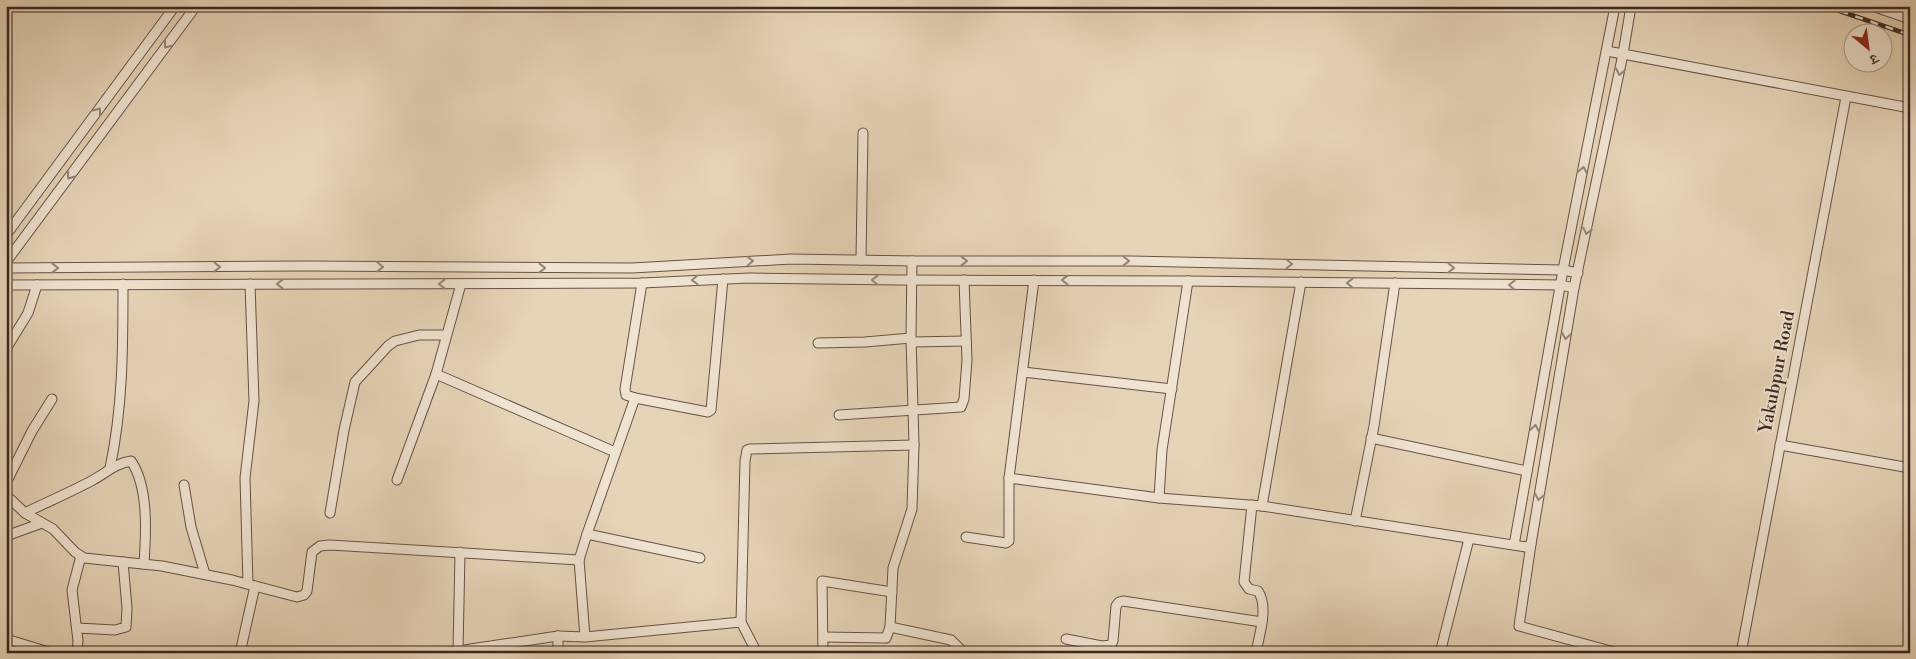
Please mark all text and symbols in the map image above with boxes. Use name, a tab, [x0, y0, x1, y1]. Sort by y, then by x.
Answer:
north arrow	[1844, 22, 1894, 72]
one-way arrow	[164, 39, 172, 48]
text: उ	[1866, 48, 1882, 69]
one-way arrow	[1615, 67, 1625, 76]
one-way arrow	[92, 108, 100, 117]
one-way arrow	[1577, 166, 1588, 175]
one-way arrow	[67, 170, 76, 180]
one-way arrow	[1582, 226, 1592, 235]
one-way arrow	[746, 256, 754, 267]
one-way arrow	[960, 256, 968, 266]
one-way arrow	[1123, 256, 1131, 266]
one-way arrow	[1285, 259, 1293, 270]
one-way arrow	[214, 262, 222, 272]
one-way arrow	[376, 262, 384, 272]
one-way arrow	[1447, 262, 1455, 273]
one-way arrow	[52, 263, 59, 273]
one-way arrow	[539, 263, 547, 273]
one-way arrow	[691, 275, 699, 286]
one-way arrow	[871, 275, 878, 285]
one-way arrow	[1061, 275, 1068, 285]
one-way arrow	[1346, 278, 1354, 288]
one-way arrow	[276, 279, 284, 289]
one-way arrow	[438, 279, 446, 289]
one-way arrow	[1508, 280, 1516, 290]
street label: Yakubpur Road	[1754, 308, 1800, 436]
one-way arrow	[1562, 332, 1572, 341]
one-way arrow	[1529, 424, 1540, 433]
one-way arrow	[1535, 492, 1545, 501]

